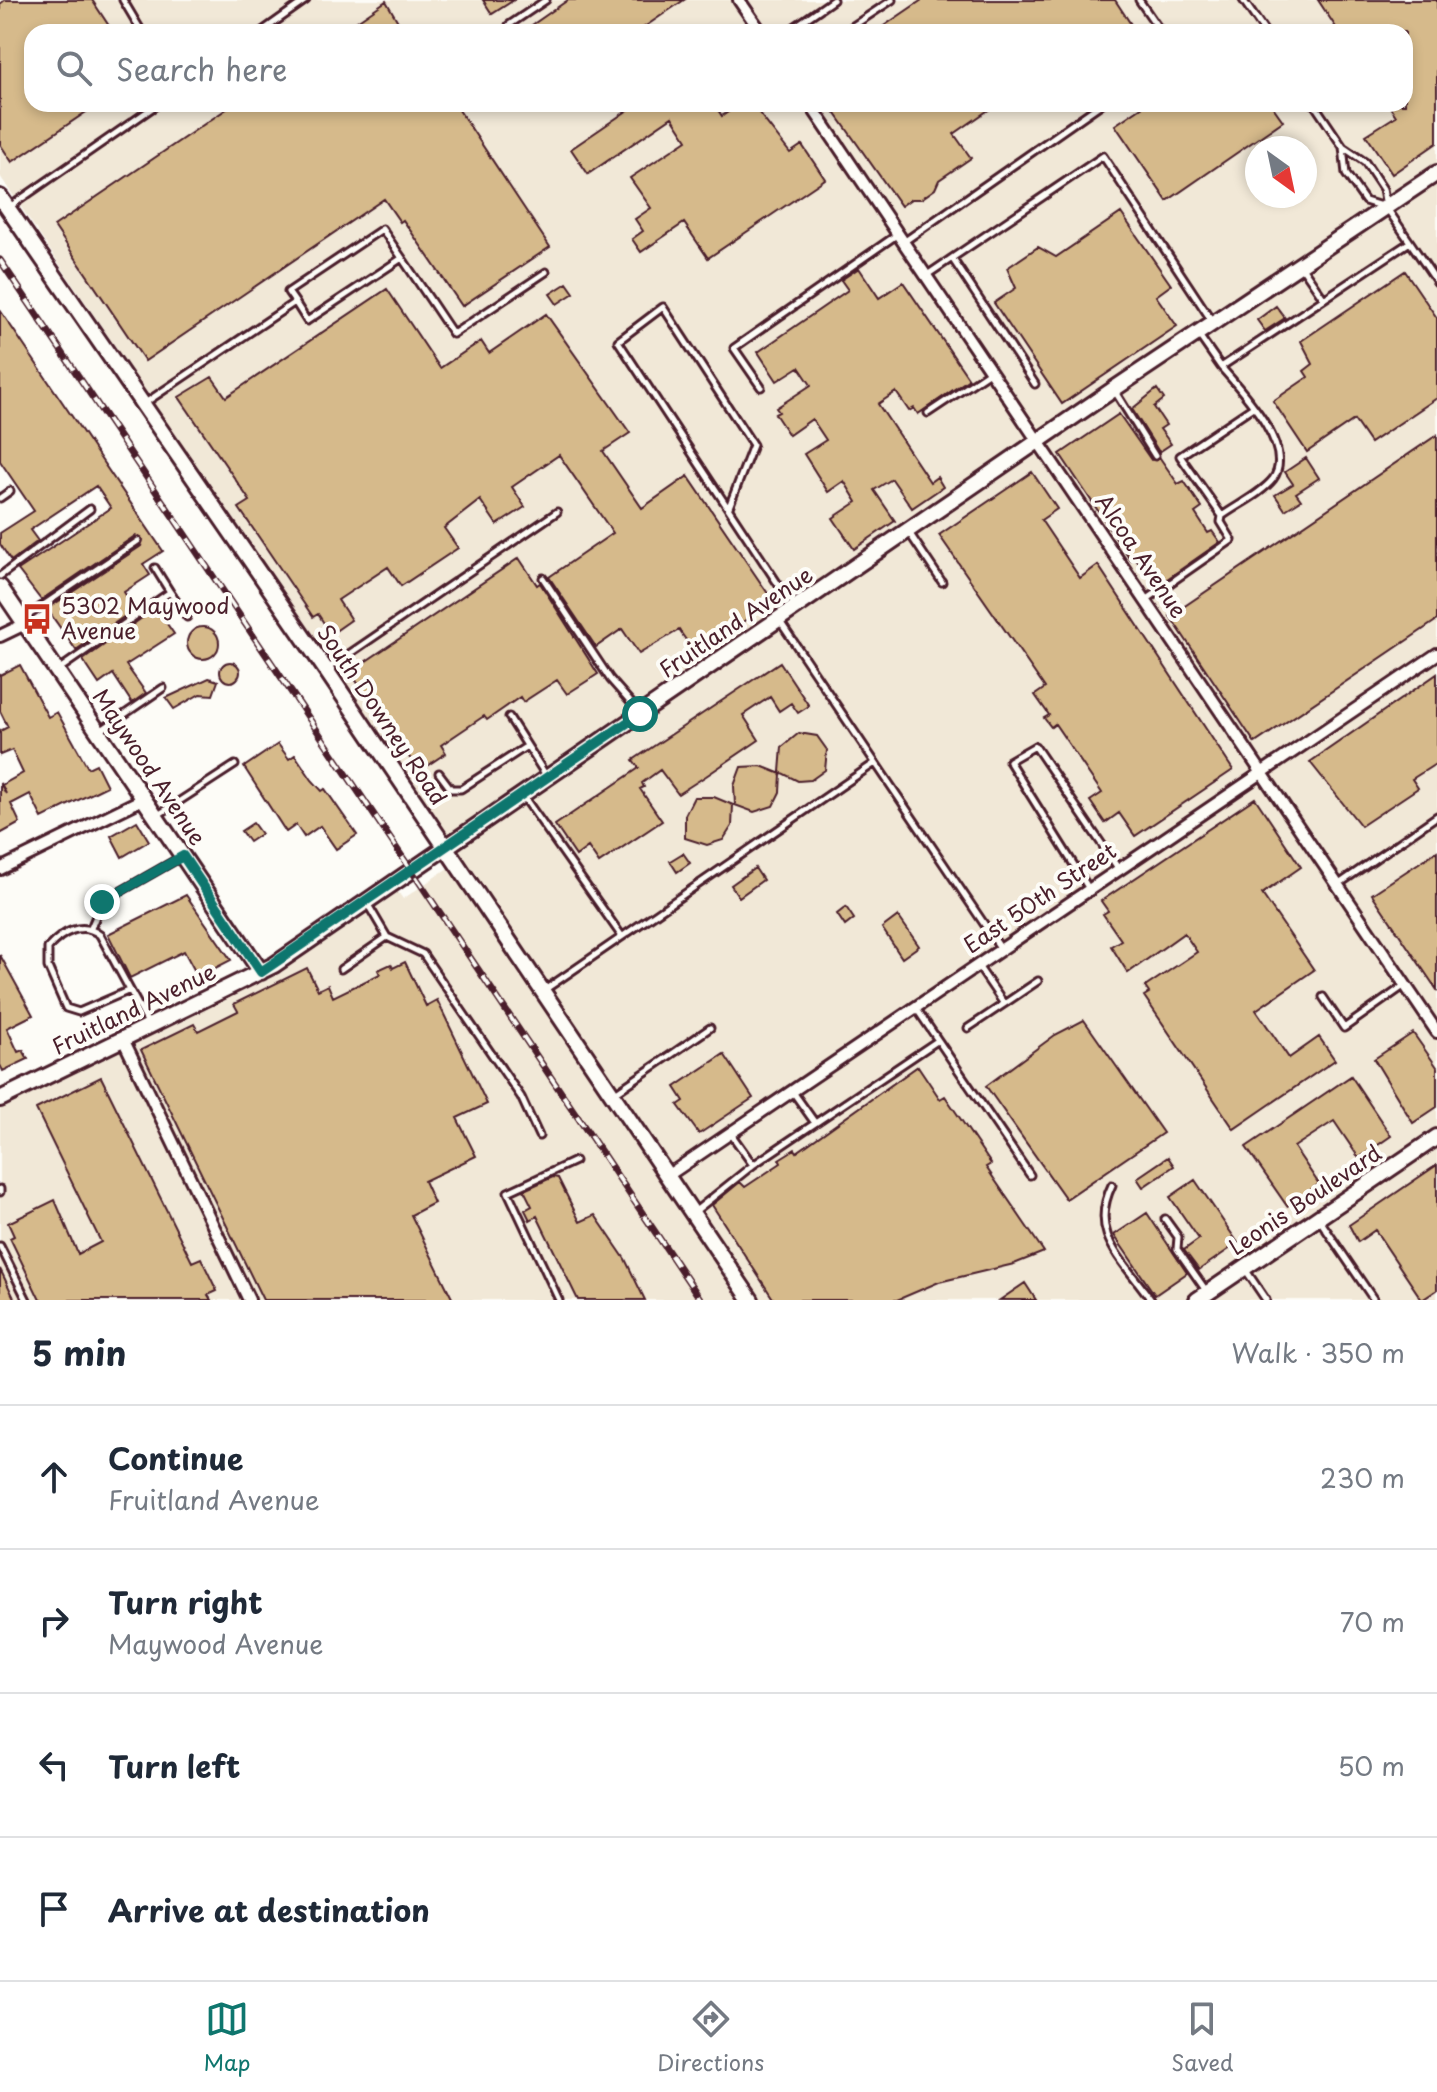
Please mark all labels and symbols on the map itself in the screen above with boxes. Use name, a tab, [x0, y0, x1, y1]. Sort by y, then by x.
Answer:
north arrow	[1245, 136, 1317, 208]
street label: Alcoa Avenue	[1089, 487, 1196, 624]
street label: Fruitland Avenue	[652, 557, 819, 684]
place label: 5302 Maywood Avenue	[61, 588, 229, 646]
bus stop icon: 5302 Maywood Avenue	[20, 602, 54, 636]
street label: South Downey Road	[310, 617, 456, 811]
street label: Maywood Avenue	[86, 681, 215, 851]
route start	[622, 696, 658, 732]
street label: East 50th Street	[956, 833, 1122, 960]
route end	[84, 884, 120, 920]
street label: Fruitland Avenue	[46, 954, 221, 1062]
street label: Leonis Boulevard	[1221, 1135, 1387, 1262]

